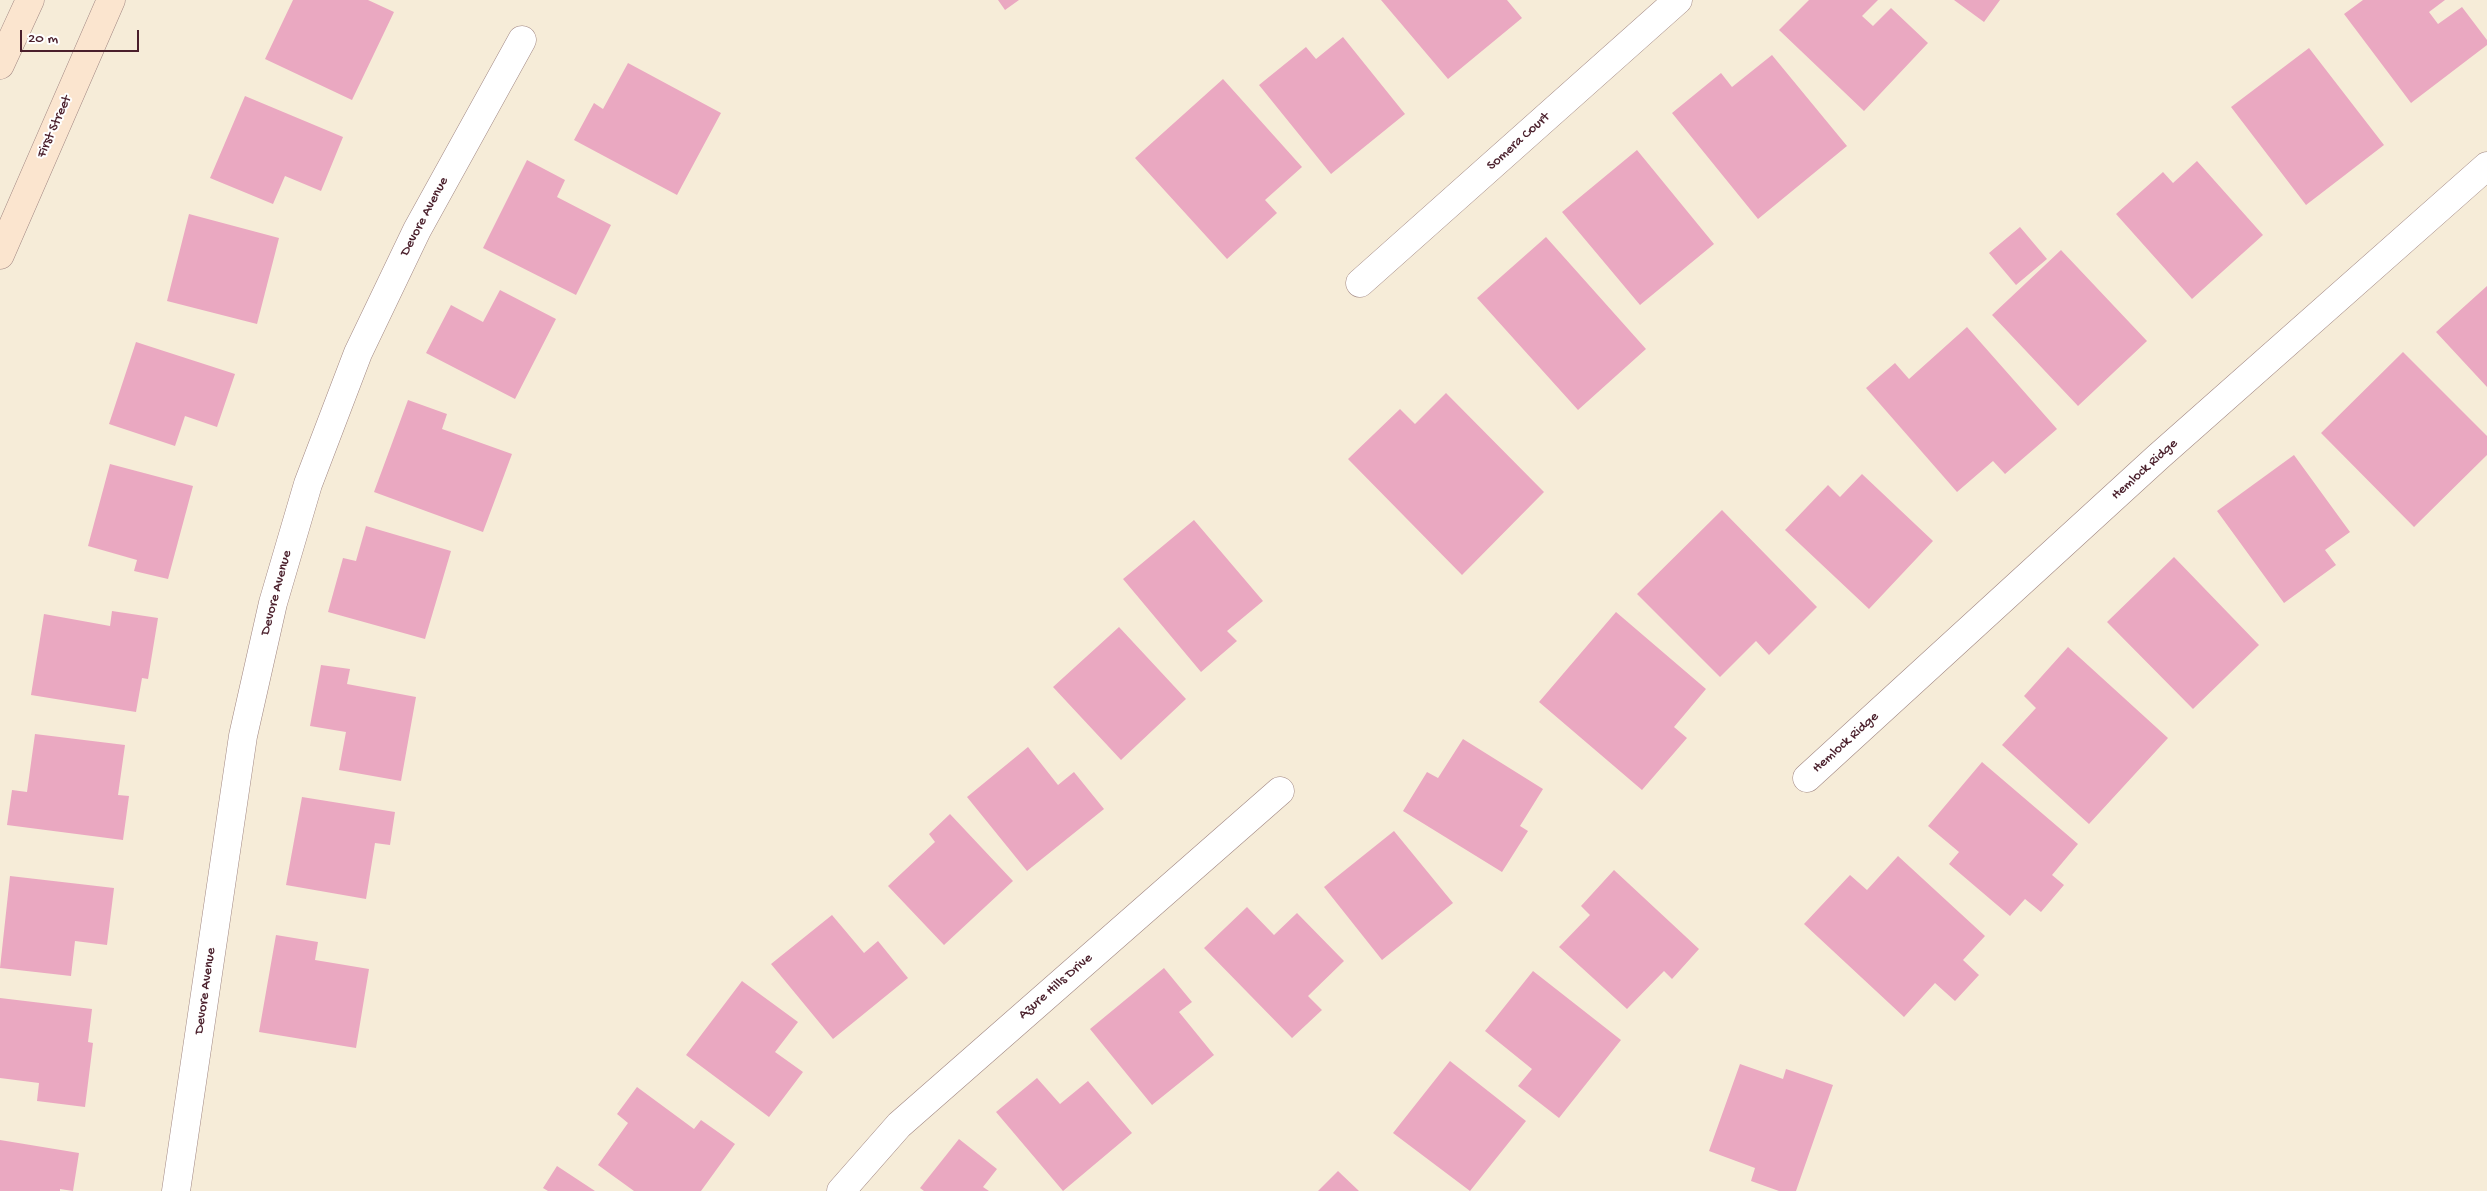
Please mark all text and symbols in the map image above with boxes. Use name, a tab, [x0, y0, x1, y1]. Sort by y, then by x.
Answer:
scale bar	[22, 20, 141, 52]
text: 20 m	[28, 30, 58, 48]
street label: First Street	[34, 93, 76, 161]
street label: Somera Court	[1484, 109, 1554, 175]
street label: Devore Avenue	[397, 174, 453, 260]
street label: Hemlock Ridge	[2108, 436, 2182, 504]
street label: Devore Avenue	[258, 549, 296, 637]
street label: Hemlock Ridge	[1809, 709, 1883, 777]
street label: Devore Avenue	[192, 947, 220, 1035]
street label: Azure Hills Drive	[1016, 950, 1096, 1024]

